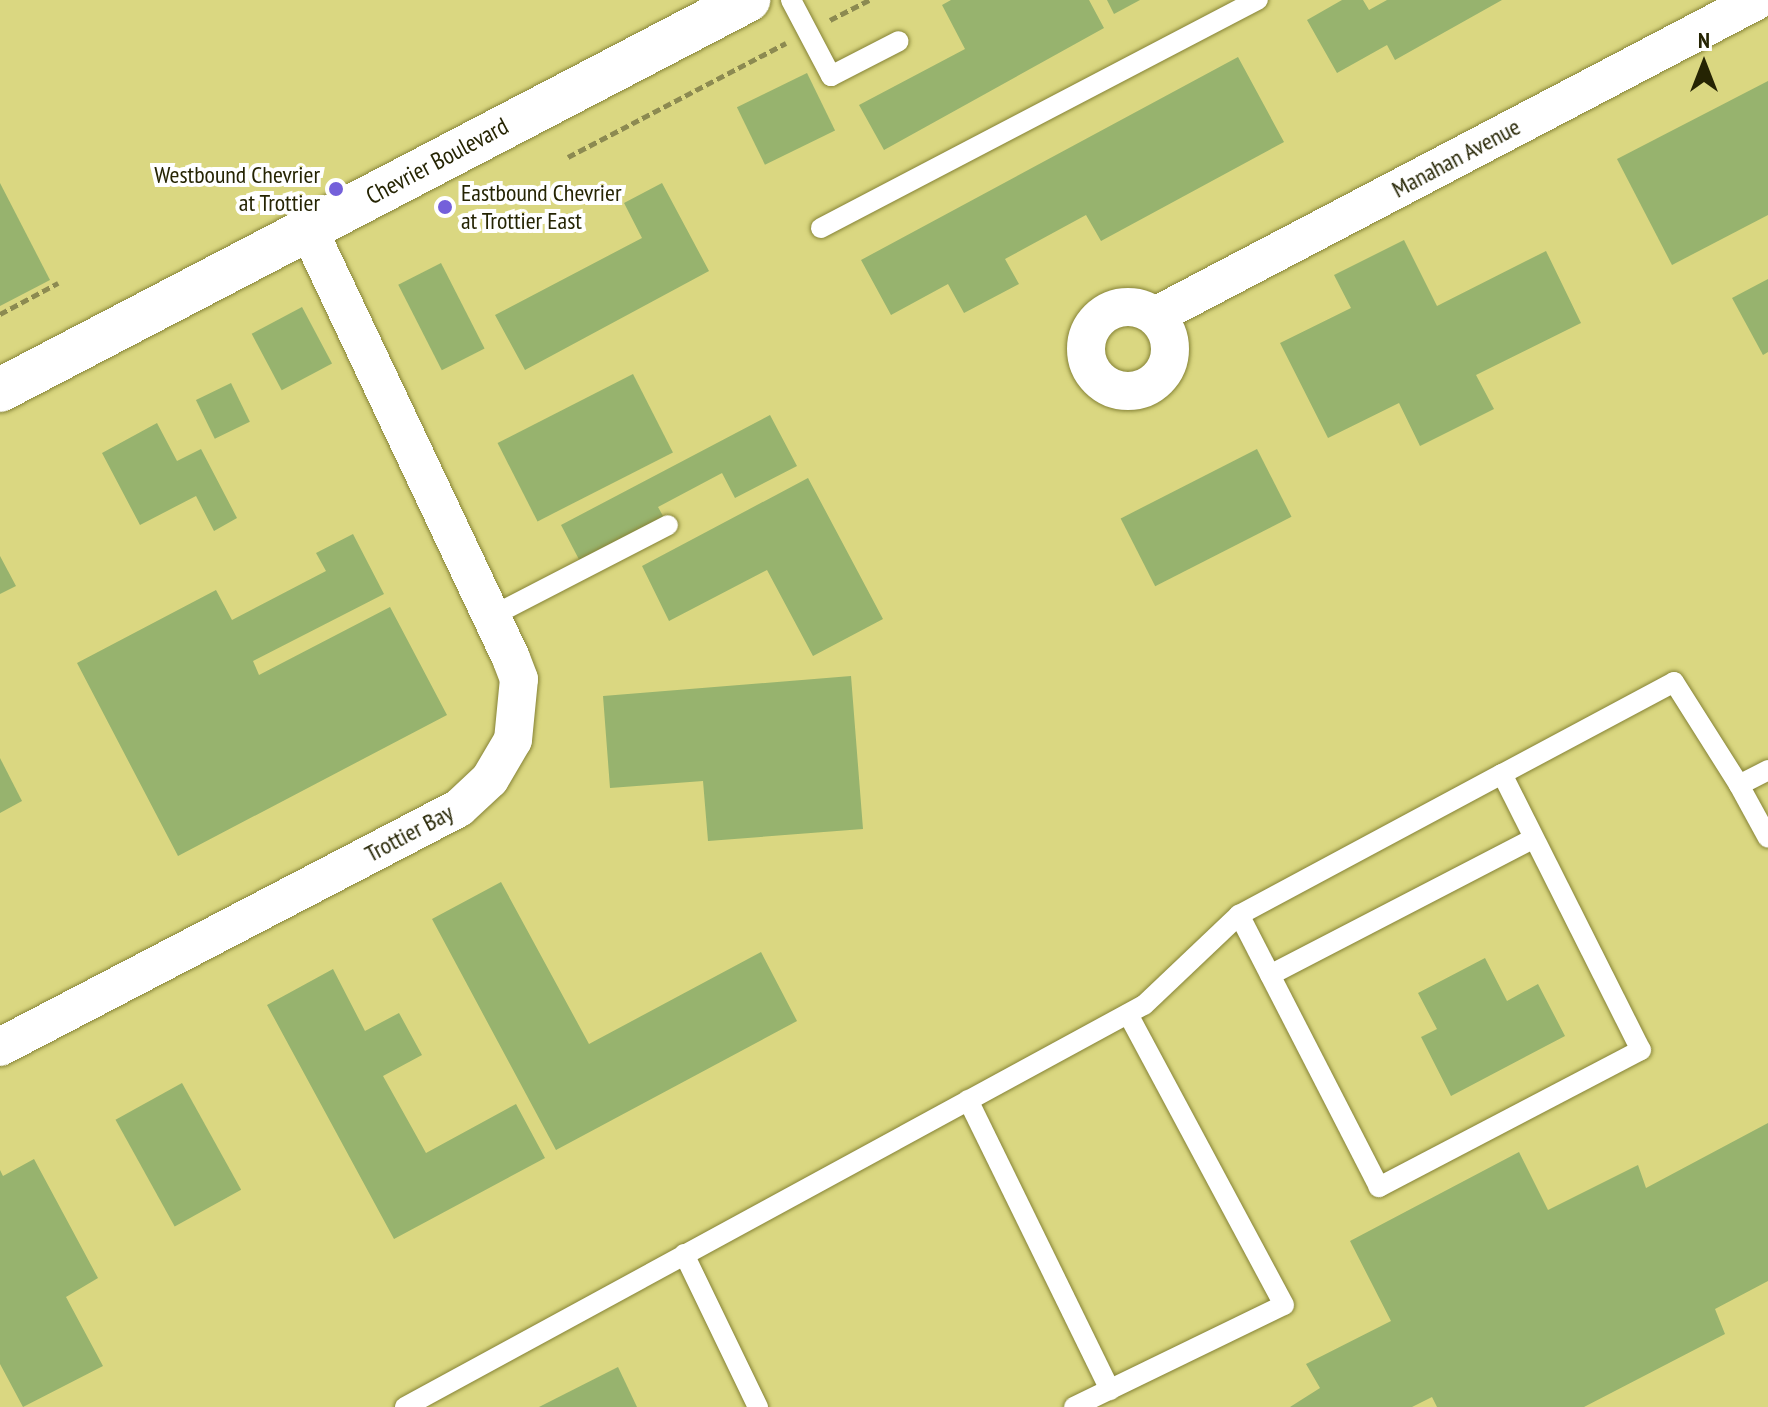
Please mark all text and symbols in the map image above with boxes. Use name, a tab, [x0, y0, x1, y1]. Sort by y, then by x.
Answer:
north arrow	[1664, 24, 1744, 104]
text: N	[1698, 26, 1710, 54]
street label: Chevrier Boulevard	[361, 111, 513, 211]
street label: Manahan Avenue	[1387, 112, 1525, 204]
place label: Westbound Chevrier at Trottier	[154, 161, 320, 217]
place label: Eastbound Chevrier at Trottier East	[461, 179, 621, 235]
marker: Westbound Chevrier at Trottier	[327, 180, 345, 198]
marker: Eastbound Chevrier at Trottier East	[436, 198, 454, 216]
street label: Trottier Bay	[360, 798, 458, 868]

